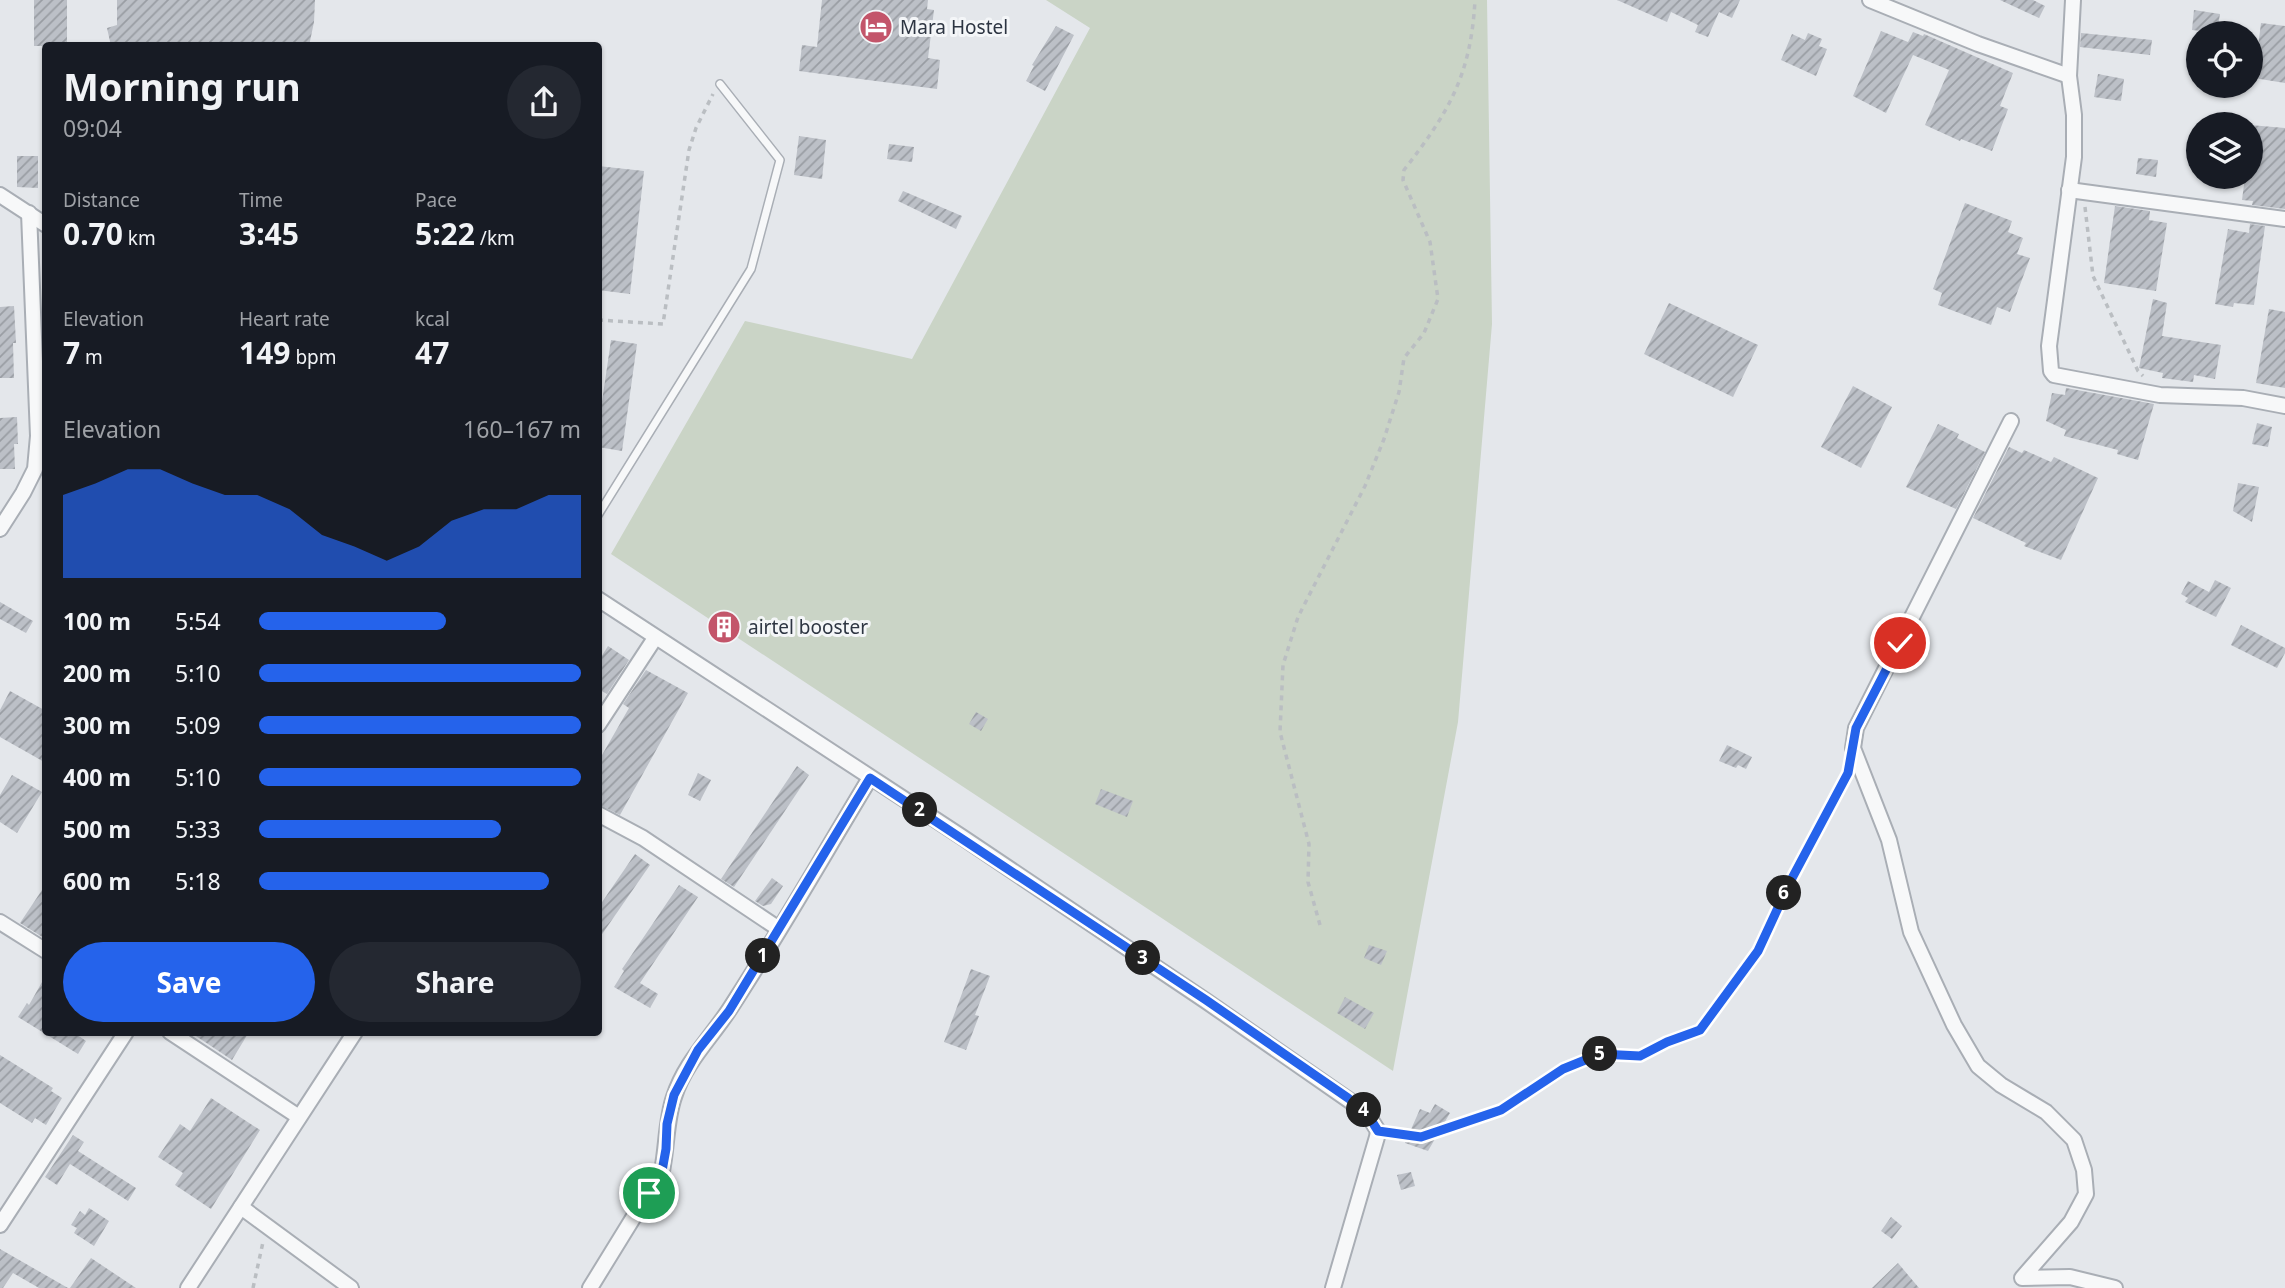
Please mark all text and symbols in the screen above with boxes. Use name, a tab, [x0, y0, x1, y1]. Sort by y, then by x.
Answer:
hotel icon: Mara Hostel	[857, 8, 895, 46]
place label: Mara Hostel	[900, 14, 1008, 40]
map controls	[2186, 21, 2263, 189]
button: locate	[2186, 21, 2263, 98]
text: Morning run	[63, 60, 301, 112]
button: share	[507, 65, 581, 139]
text: 09:04	[63, 112, 122, 144]
button: layers	[2186, 112, 2263, 189]
text: Distance	[63, 187, 140, 213]
text: Time	[239, 187, 283, 213]
text: Pace	[415, 187, 457, 213]
text: 0.70	[63, 213, 123, 254]
text: 3:45	[239, 213, 299, 254]
text: 5:22	[415, 213, 475, 254]
text: km	[123, 225, 156, 251]
text: /km	[475, 225, 515, 251]
text: Elevation	[63, 306, 144, 332]
text: Heart rate	[239, 306, 330, 332]
text: kcal	[415, 306, 450, 332]
text: 7	[63, 332, 80, 373]
text: 149	[239, 332, 290, 373]
text: 47	[415, 332, 449, 373]
text: m	[80, 344, 103, 370]
text: bpm	[290, 344, 337, 370]
text: Elevation	[63, 413, 161, 445]
text: 160–167 m	[463, 413, 581, 445]
text: 100 m	[63, 605, 131, 637]
text: 5:54	[175, 605, 221, 637]
building icon: airtel booster	[705, 608, 743, 646]
pin	[1870, 613, 1930, 673]
place label: airtel booster	[748, 614, 868, 640]
icon: check	[1881, 624, 1919, 662]
text: 200 m	[63, 657, 131, 689]
text: 5:10	[175, 657, 221, 689]
text: 300 m	[63, 709, 131, 741]
text: 5:09	[175, 709, 221, 741]
text: 400 m	[63, 761, 131, 793]
text: 5:10	[175, 761, 221, 793]
pin: 2	[902, 792, 937, 828]
text: 2	[914, 796, 925, 822]
text: 500 m	[63, 813, 131, 845]
text: 5:33	[175, 813, 221, 845]
text: 600 m	[63, 865, 131, 897]
text: 5:18	[175, 865, 221, 897]
pin: 6	[1766, 876, 1802, 910]
text: 6	[1778, 879, 1789, 905]
pin: 1	[746, 939, 780, 974]
pin: 3	[1126, 940, 1160, 976]
button: Save	[63, 942, 315, 1022]
button: Share	[329, 942, 581, 1022]
text: 1	[757, 942, 768, 968]
text: 3	[1137, 944, 1148, 970]
pin: 5	[1582, 1036, 1618, 1072]
text: 5	[1594, 1040, 1605, 1066]
pin: 4	[1346, 1092, 1382, 1128]
text: 4	[1358, 1096, 1369, 1122]
pin	[619, 1163, 679, 1223]
icon: arrive	[630, 1174, 668, 1212]

